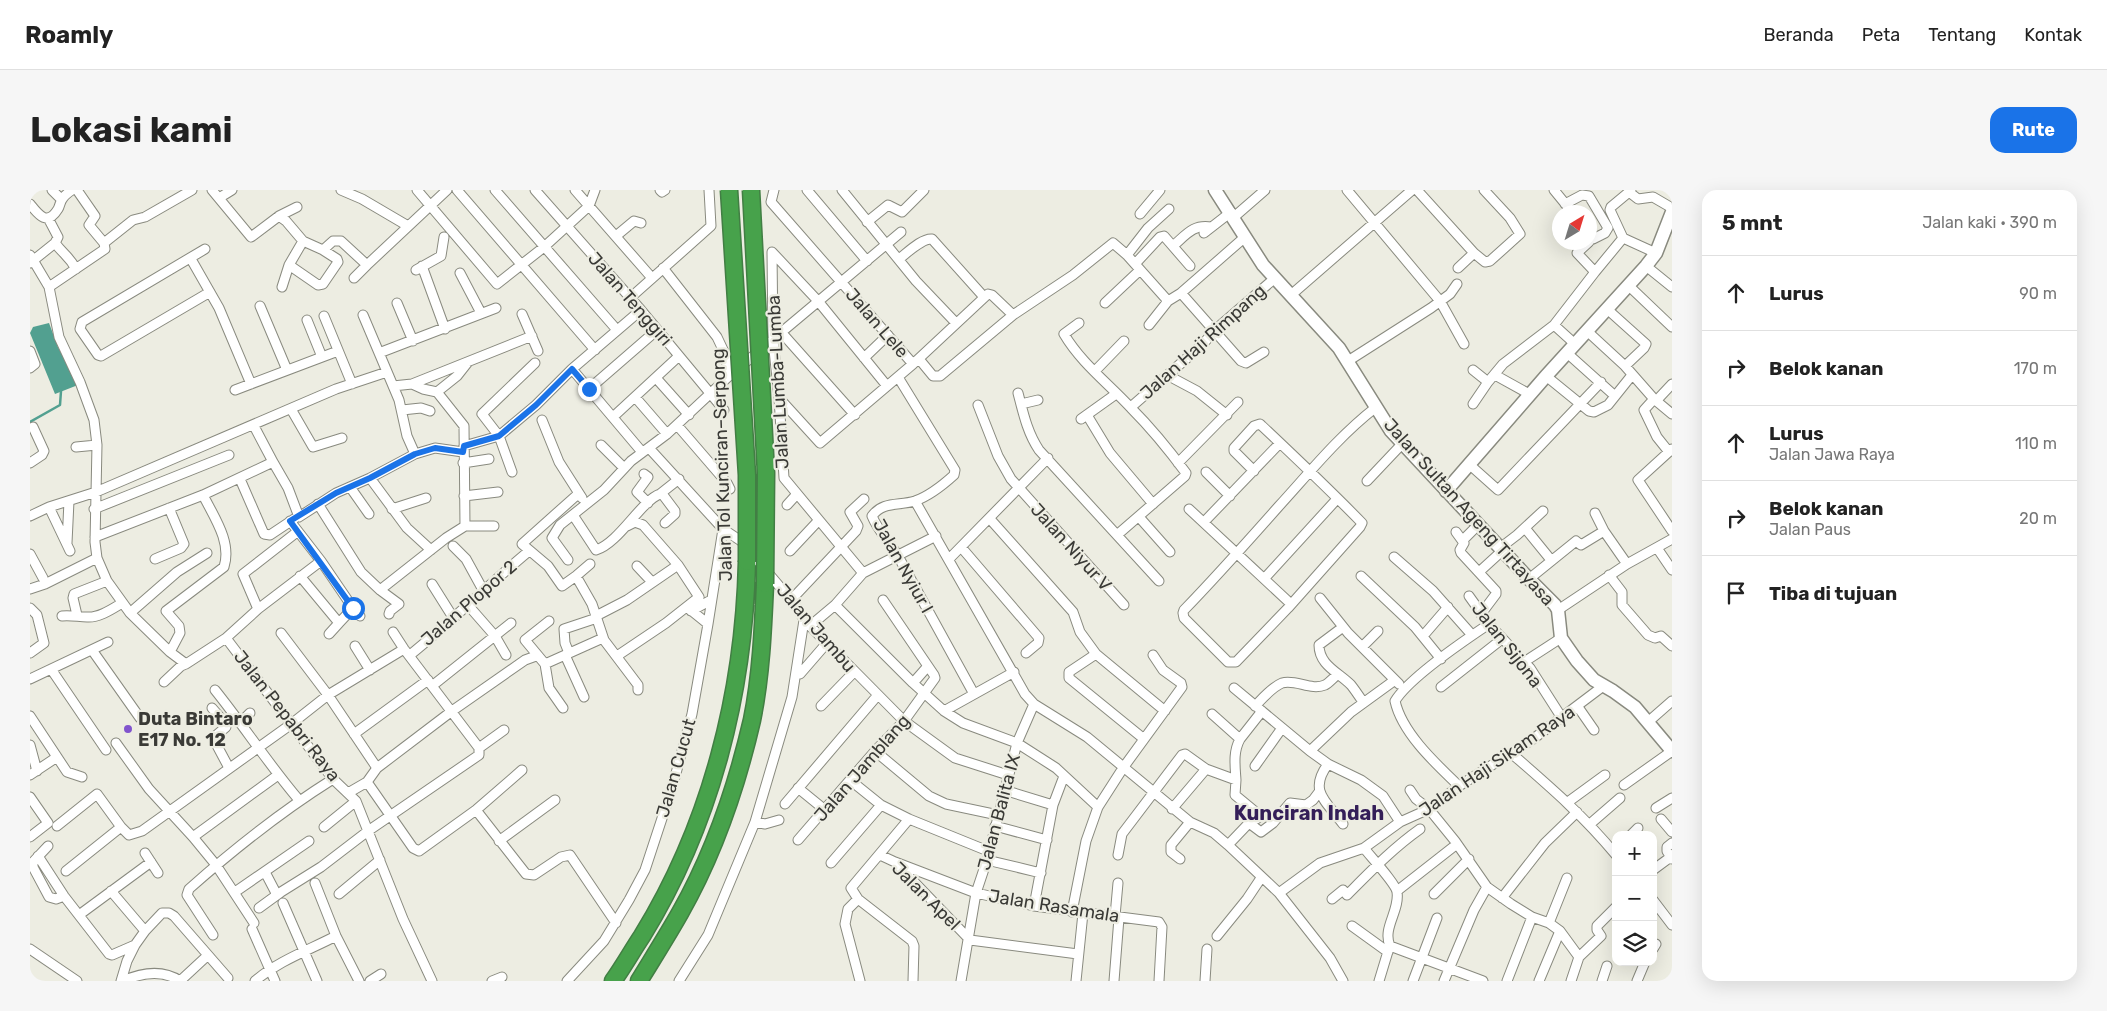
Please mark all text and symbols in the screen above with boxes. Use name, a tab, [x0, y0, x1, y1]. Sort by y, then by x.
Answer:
text: Roamly	[25, 21, 113, 49]
text: Beranda	[1763, 24, 1834, 46]
text: Peta	[1862, 24, 1900, 46]
text: Tentang	[1928, 24, 1996, 46]
text: Kontak	[2024, 24, 2082, 46]
button: Rute	[1990, 107, 2077, 153]
text: Lokasi kami	[30, 109, 233, 151]
north arrow	[1552, 205, 1597, 250]
text: 5 mnt	[1722, 210, 1782, 235]
text: Jalan kaki · 390 m	[1922, 213, 2057, 232]
street label: Jalan Tenggiri	[583, 248, 677, 350]
icon: ahead	[1722, 279, 1750, 307]
street label: Jalan Haji Rimpang	[1136, 280, 1270, 404]
text: Lurus	[1769, 282, 1824, 305]
street label: Jalan Lele	[841, 284, 913, 362]
text: 90 m	[2019, 284, 2057, 303]
street label: Jalan Lumba-Lumba	[762, 294, 794, 470]
street label: Jalan Tol Kunciran–Serpong	[707, 348, 737, 582]
icon: right	[1722, 354, 1750, 382]
text: Belok kanan	[1769, 357, 1884, 380]
text: 170 m	[2014, 359, 2057, 378]
route end	[578, 378, 601, 401]
street label: Jalan Sultan Ageng Tirtayasa	[1379, 414, 1559, 610]
text: Lurus	[1769, 422, 1824, 445]
icon: ahead	[1722, 429, 1750, 457]
text: 110 m	[2015, 434, 2057, 453]
text: Jalan Jawa Raya	[1769, 445, 1895, 464]
text: Belok kanan	[1769, 497, 1884, 520]
street label: Jalan Niyur V	[1026, 499, 1116, 596]
icon: right	[1722, 504, 1750, 532]
text: 20 m	[2019, 509, 2057, 528]
street label: Jalan Nyiur I	[868, 515, 938, 617]
text: Jalan Paus	[1769, 520, 1851, 539]
street label: Jalan Plopor 2	[417, 555, 521, 651]
street label: Jalan Jambu	[772, 579, 860, 677]
icon: arrive	[1722, 579, 1750, 607]
text: Tiba di tujuan	[1769, 582, 1897, 605]
route start	[342, 597, 365, 620]
street label: Jalan Sijona	[1467, 598, 1547, 692]
street label: Jalan Pepabri Raya	[229, 646, 345, 786]
street label: Jalan Haji Sikam Raya	[1415, 701, 1579, 821]
place label: Duta Bintaro E17 No. 12	[138, 708, 253, 751]
street label: Jalan Jamblang	[809, 710, 915, 826]
street label: Jalan Cucut	[651, 716, 701, 820]
marker: Duta Bintaro E17 No. 12	[122, 723, 134, 735]
street label: Jalan Balita IX	[973, 752, 1025, 872]
district label: Kunciran Indah	[1234, 801, 1384, 825]
map controls	[1612, 831, 1657, 966]
button: +	[1612, 831, 1657, 876]
street label: Jalan Apel	[887, 857, 965, 935]
button: −	[1612, 876, 1657, 921]
street label: Jalan Rasamala	[987, 885, 1121, 927]
button: layers	[1612, 921, 1657, 966]

